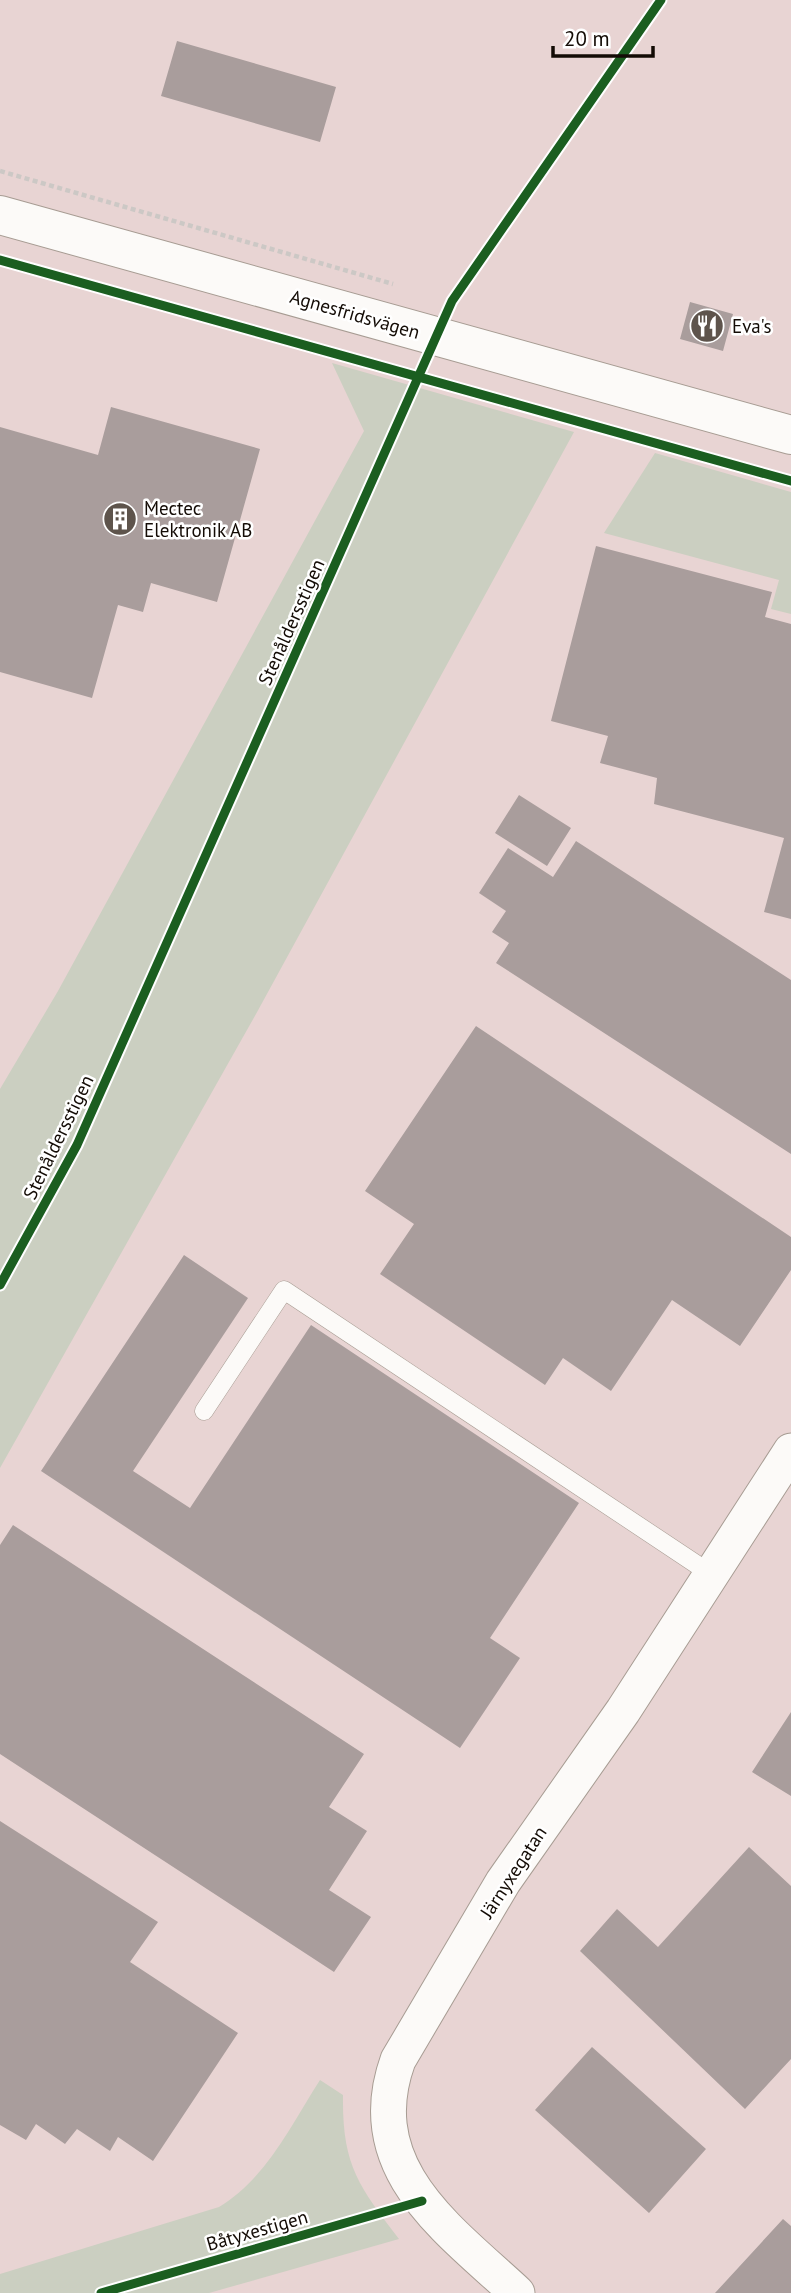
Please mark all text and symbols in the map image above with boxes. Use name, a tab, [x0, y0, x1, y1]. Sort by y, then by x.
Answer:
scale bar	[553, 14, 653, 58]
text: 20 m	[564, 25, 610, 52]
street label: Agnesfridsvägen	[287, 284, 423, 344]
restaurant icon: Eva's	[688, 307, 726, 345]
place label: Eva's	[732, 314, 772, 338]
place label: Mectec Elektronik AB	[144, 496, 252, 542]
building icon: Mectec Elektronik AB	[101, 500, 139, 538]
street label: Stenåldersstigen	[252, 555, 330, 689]
street label: Stenåldersstigen	[18, 1071, 98, 1203]
street label: Järnyxegatan	[474, 1821, 552, 1923]
street label: Båtyxestigen	[204, 2204, 310, 2256]

